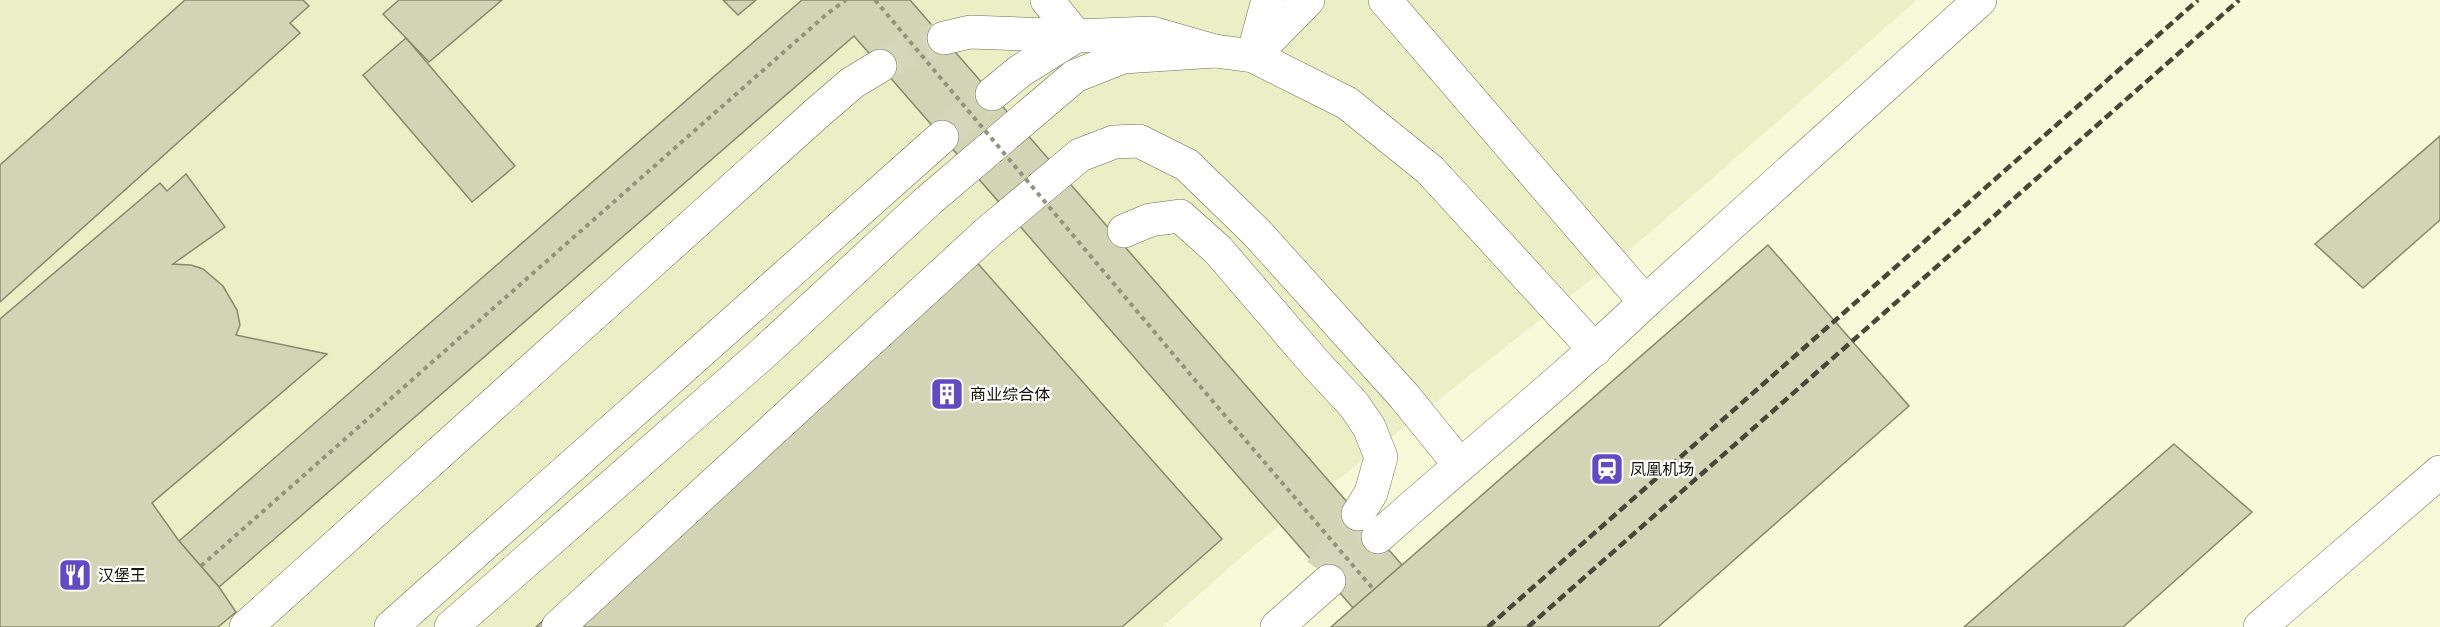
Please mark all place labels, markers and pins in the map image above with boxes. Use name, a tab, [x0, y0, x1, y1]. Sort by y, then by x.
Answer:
building icon: 商业综合体	[929, 376, 965, 412]
place label: 商业综合体	[970, 384, 1050, 405]
station icon: 凤凰机场	[1589, 451, 1625, 487]
place label: 凤凰机场	[1630, 459, 1694, 480]
restaurant icon: 汉堡王	[57, 557, 93, 593]
place label: 汉堡王	[98, 565, 146, 586]

